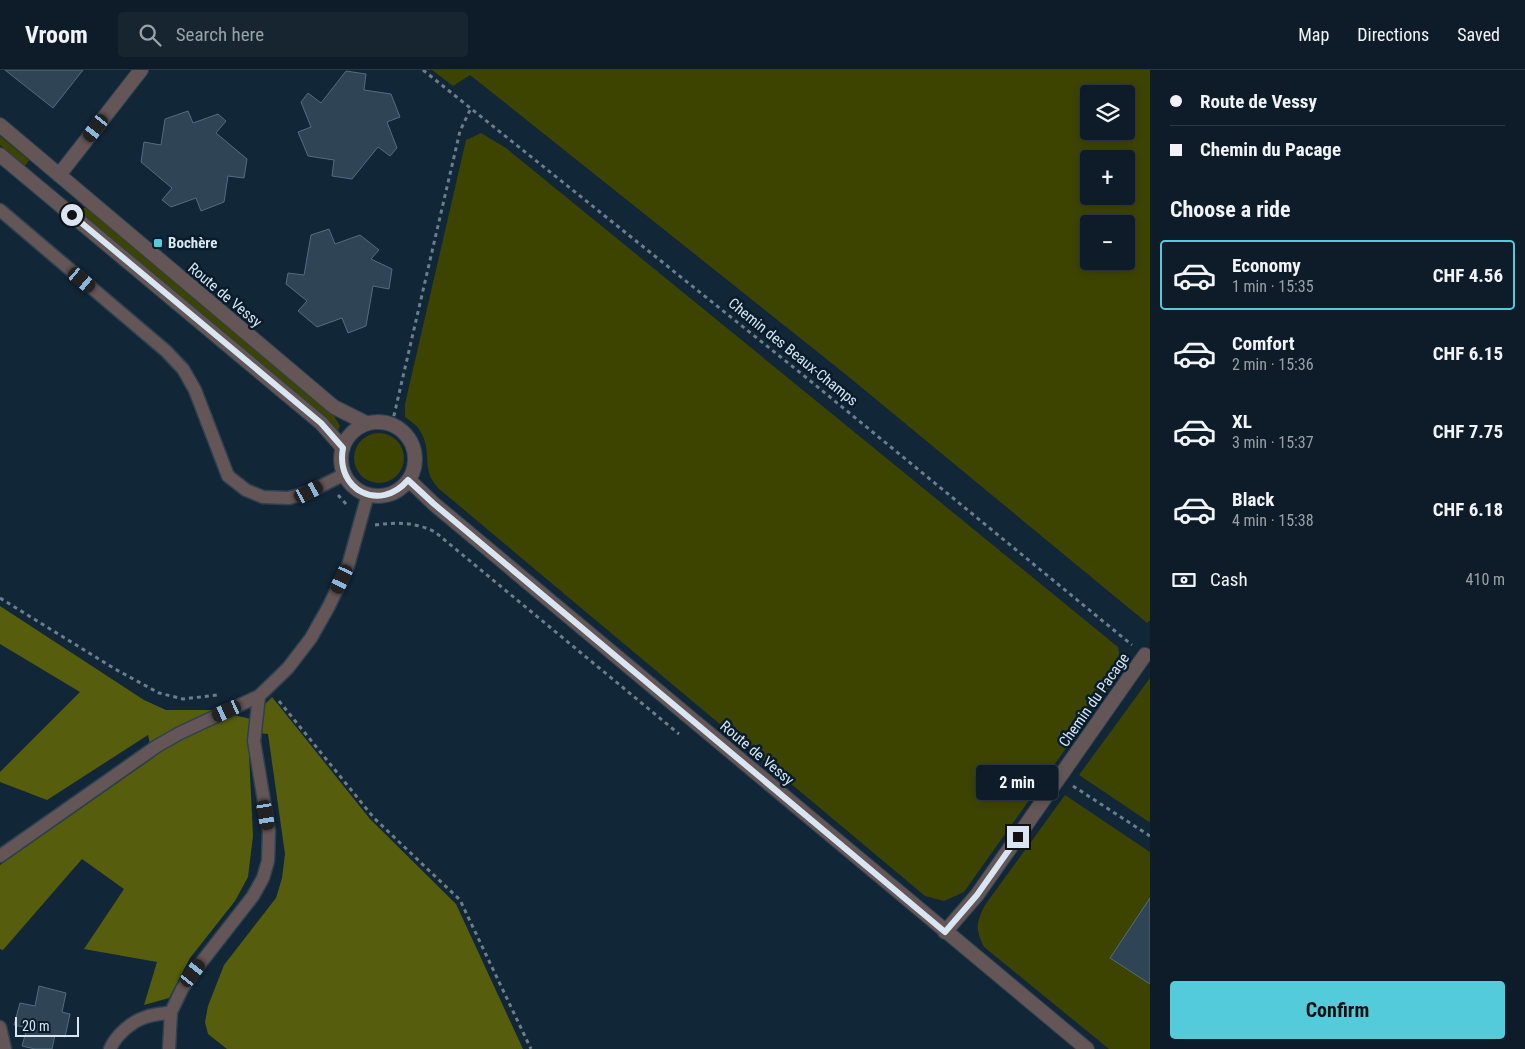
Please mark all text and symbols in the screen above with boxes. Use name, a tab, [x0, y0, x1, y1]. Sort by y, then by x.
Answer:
search box	[118, 12, 468, 57]
text: Vroom	[25, 21, 88, 49]
icon: search	[136, 21, 164, 49]
text: Search here	[176, 23, 264, 46]
text: Map	[1298, 24, 1329, 45]
text: Directions	[1357, 24, 1429, 45]
text: Saved	[1457, 24, 1500, 45]
map controls	[1080, 85, 1135, 270]
button: layers	[1080, 85, 1135, 140]
text: Route de Vessy	[1200, 90, 1317, 113]
car	[80, 112, 111, 144]
text: Chemin du Pacage	[1200, 138, 1341, 161]
button: +	[1080, 150, 1135, 205]
text: Choose a ride	[1170, 197, 1291, 222]
route start	[61, 204, 83, 226]
button: −	[1080, 215, 1135, 270]
place label: Bochère	[168, 234, 217, 252]
marker: Bochère	[152, 237, 164, 249]
icon: car	[1172, 253, 1217, 298]
text: Economy	[1232, 254, 1301, 277]
street label: Route de Vessy	[185, 259, 265, 331]
text: CHF 4.56	[1433, 264, 1503, 287]
car	[65, 265, 98, 295]
text: 1 min · 15:35	[1232, 277, 1314, 296]
street label: Chemin des Beaux-Champs	[725, 294, 862, 410]
icon: car	[1172, 331, 1217, 376]
text: Comfort	[1232, 332, 1295, 355]
text: CHF 6.15	[1433, 342, 1503, 365]
text: 2 min · 15:36	[1232, 355, 1314, 374]
icon: car	[1172, 409, 1217, 454]
text: XL	[1232, 410, 1252, 433]
text: CHF 7.75	[1433, 420, 1503, 443]
text: 3 min · 15:37	[1232, 433, 1314, 452]
car	[292, 478, 325, 506]
icon: car	[1172, 487, 1217, 532]
text: Black	[1232, 488, 1274, 511]
text: CHF 6.18	[1433, 498, 1503, 521]
text: 4 min · 15:38	[1232, 511, 1314, 530]
car	[328, 562, 355, 596]
icon: cash	[1170, 566, 1198, 594]
text: Cash	[1210, 568, 1248, 591]
text: 410 m	[1466, 570, 1505, 589]
street label: Chemin du Pacage	[1055, 650, 1133, 750]
car	[210, 698, 243, 724]
street label: Route de Vessy	[717, 717, 797, 789]
callout: 2 min	[977, 764, 1059, 800]
text: 2 min	[999, 773, 1035, 792]
car	[256, 799, 275, 831]
route end	[1007, 826, 1029, 848]
car	[177, 957, 208, 989]
button: Confirm	[1170, 981, 1505, 1039]
scale bar	[15, 1014, 79, 1037]
text: 20 m	[22, 1018, 50, 1034]

